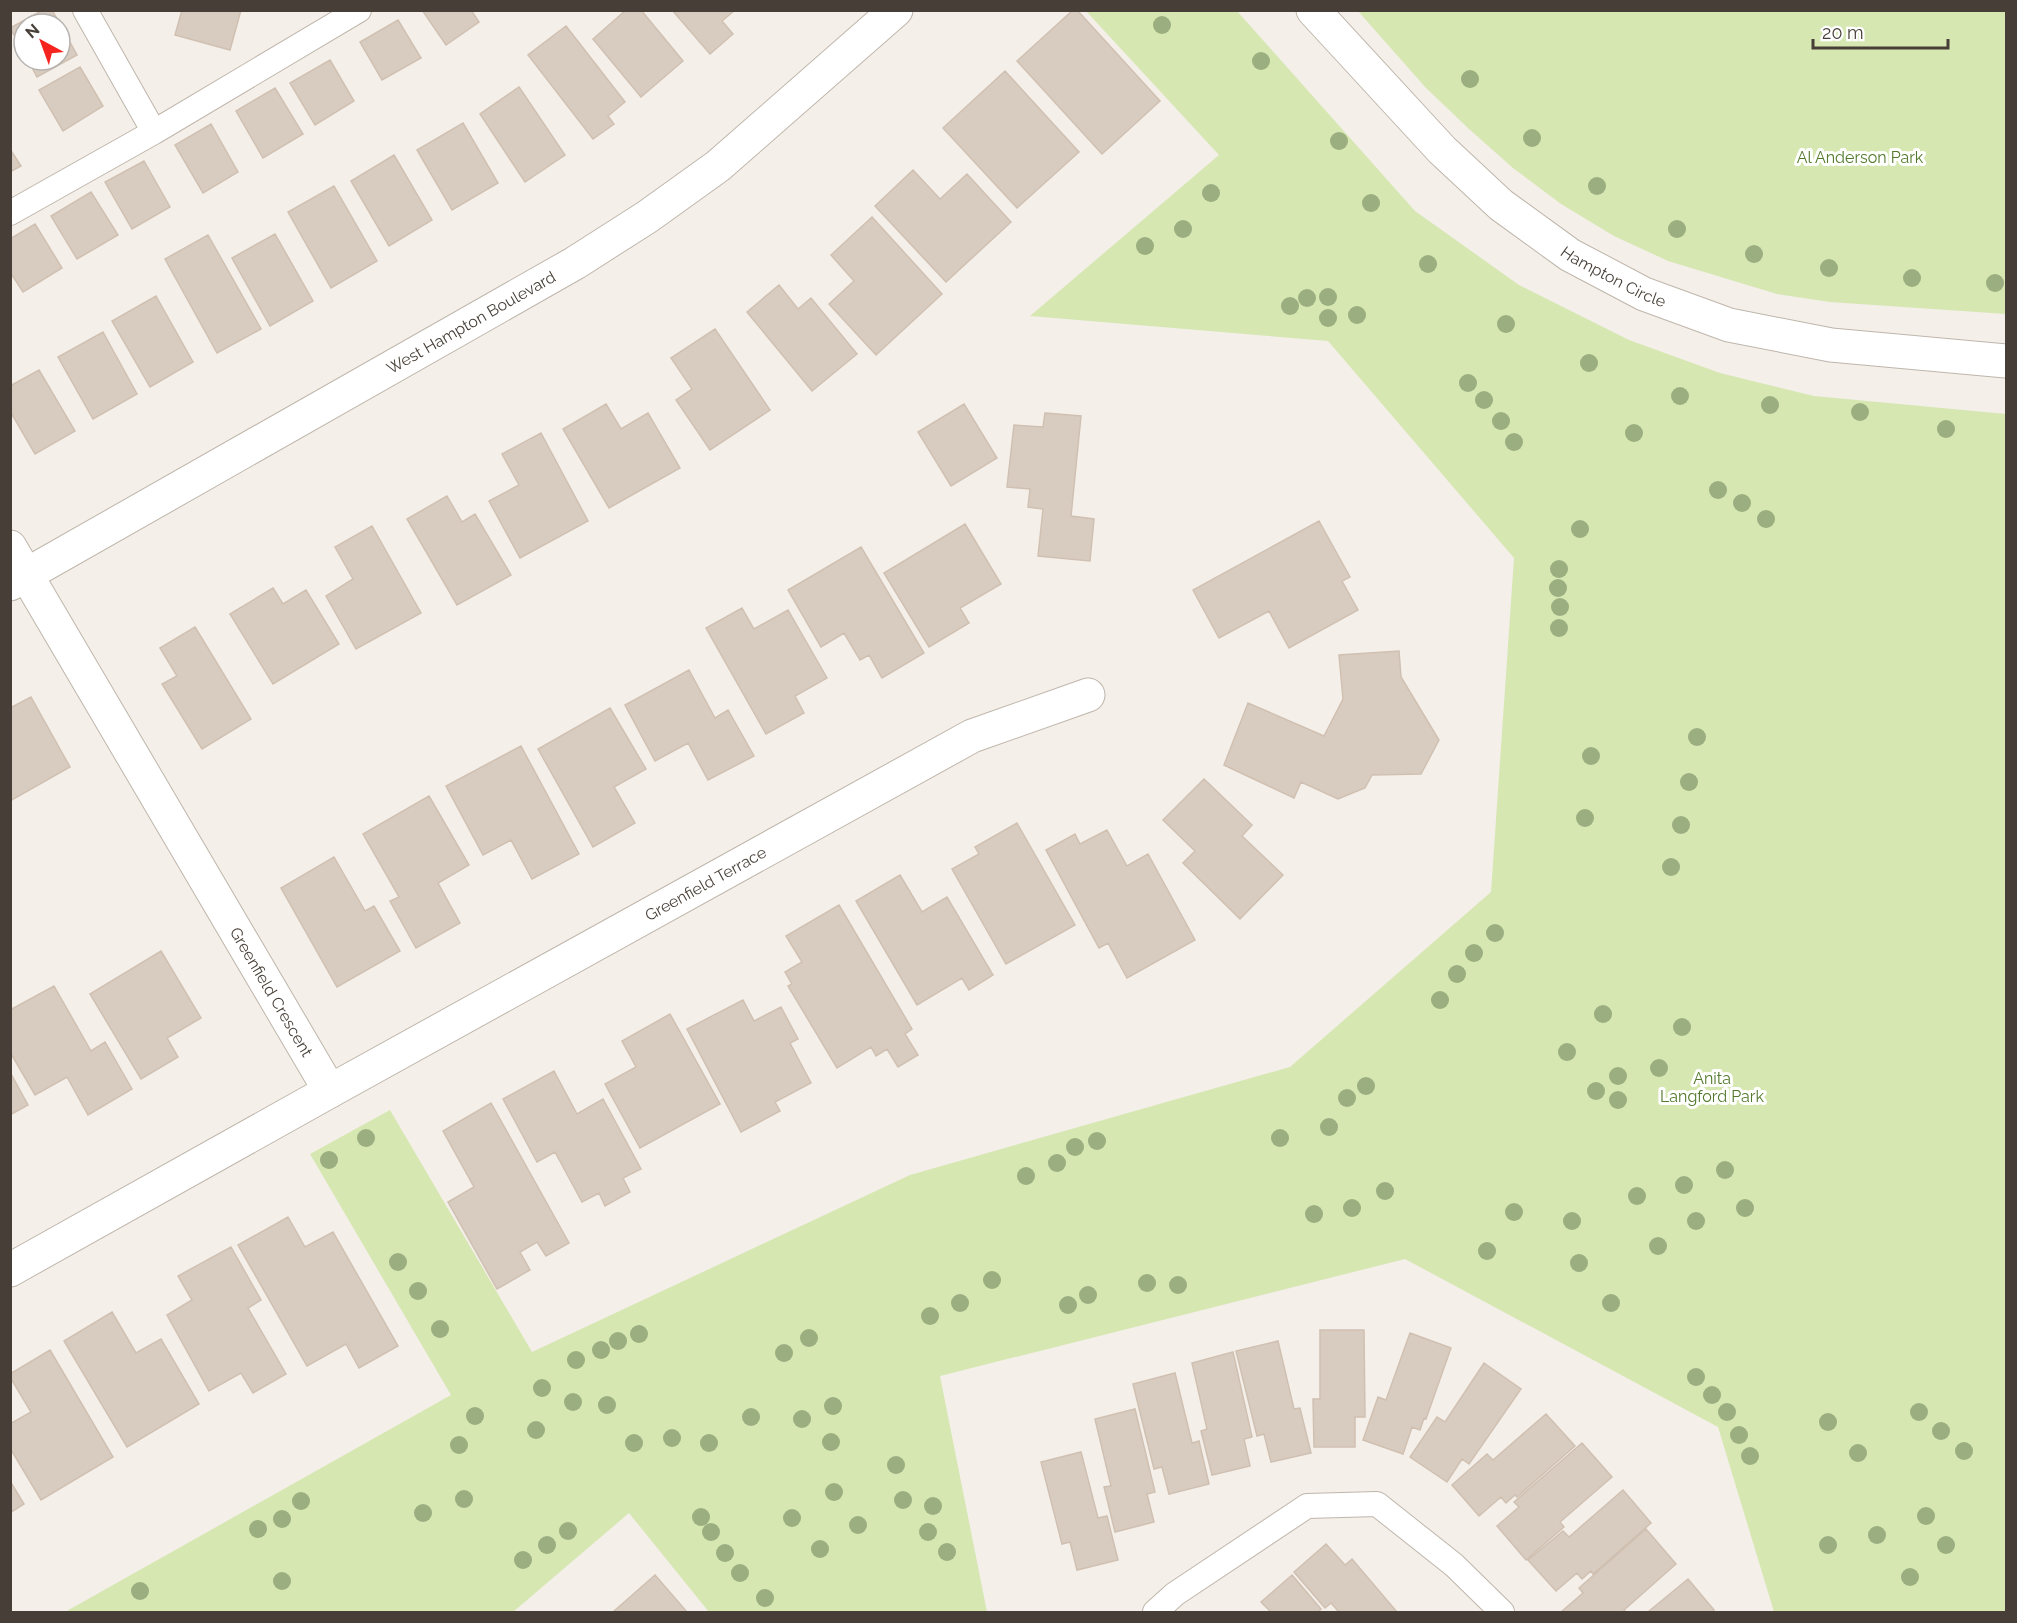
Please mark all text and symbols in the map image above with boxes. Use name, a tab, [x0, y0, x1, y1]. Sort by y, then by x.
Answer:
north arrow	[12, 12, 72, 72]
scale bar	[1813, 12, 1948, 50]
text: N	[22, 20, 43, 42]
text: 20 m	[1822, 22, 1864, 43]
park label: Al Anderson Park	[1797, 148, 1924, 167]
street label: Hampton Circle	[1557, 242, 1669, 311]
street label: West Hampton Boulevard	[383, 267, 559, 378]
street label: Greenfield Terrace	[641, 842, 769, 925]
street label: Greenfield Crescent	[226, 924, 317, 1060]
park label: Anita Langford Park	[1660, 1069, 1764, 1106]

